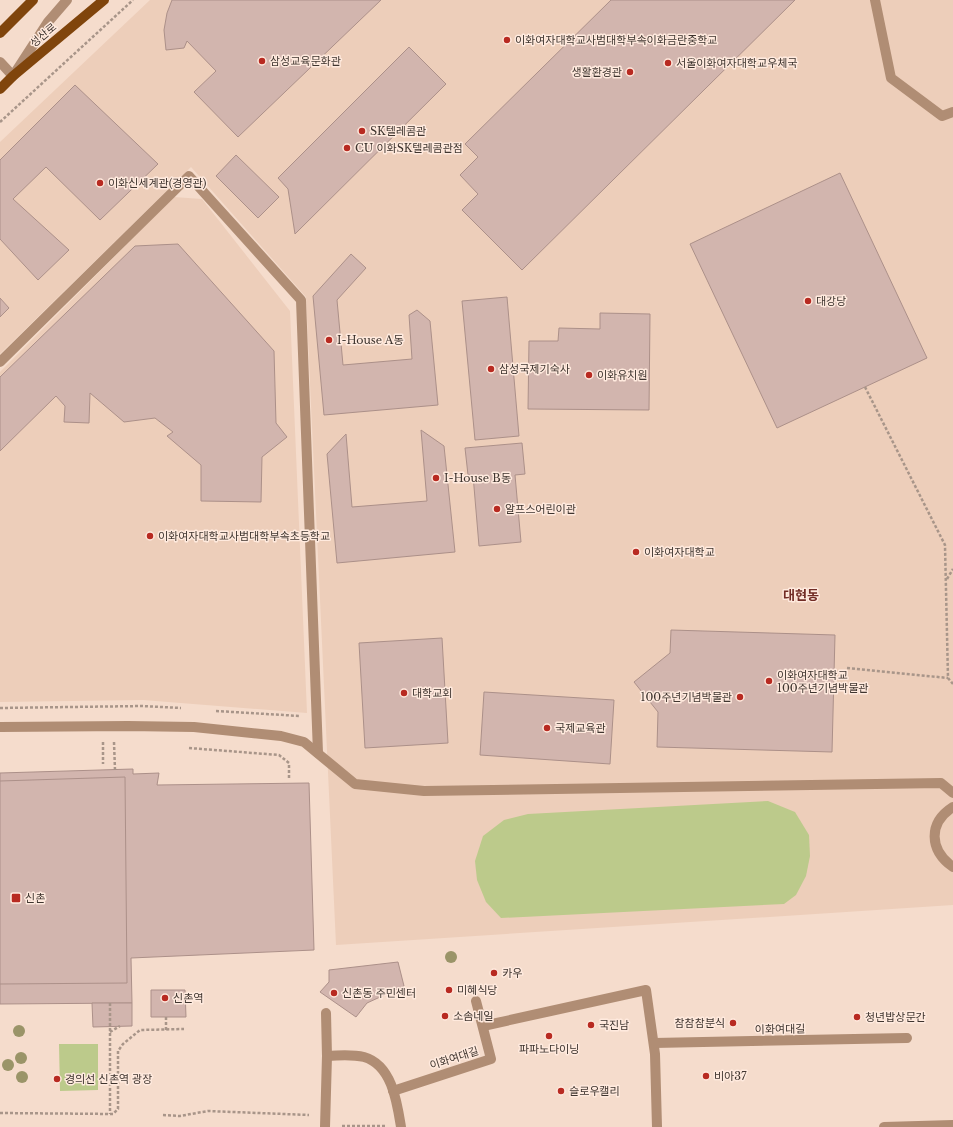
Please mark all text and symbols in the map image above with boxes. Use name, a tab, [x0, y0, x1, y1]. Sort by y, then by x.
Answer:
street label: 성산로	[27, 20, 59, 50]
place label: 이화여자대학교사범대학부속이화금란중학교	[515, 33, 717, 47]
marker: 이화여자대학교사범대학부속이화금란중학교	[502, 35, 512, 45]
place label: 삼성교육문화관	[270, 54, 341, 68]
marker: 삼성교육문화관	[257, 56, 267, 66]
place label: 서울이화여자대학교우체국	[676, 56, 797, 70]
marker: 서울이화여자대학교우체국	[663, 58, 673, 68]
place label: 생활환경관	[571, 65, 622, 79]
marker: 생활환경관	[625, 67, 635, 77]
place label: SK텔레콤관	[370, 124, 426, 138]
marker: SK텔레콤관	[357, 126, 367, 136]
place label: CU 이화SK텔레콤관점	[355, 141, 463, 155]
marker: CU 이화SK텔레콤관점	[342, 143, 352, 153]
place label: 이화신세계관(경영관)	[108, 176, 207, 190]
marker: 이화신세계관(경영관)	[95, 178, 105, 188]
place label: 대강당	[816, 294, 846, 308]
marker: 대강당	[803, 296, 813, 306]
place label: I-House A동	[337, 333, 403, 347]
marker: I-House A동	[324, 335, 334, 345]
place label: 삼성국제기숙사	[499, 362, 570, 376]
marker: 삼성국제기숙사	[486, 364, 496, 374]
place label: 이화유치원	[597, 368, 648, 382]
marker: 이화유치원	[584, 370, 594, 380]
place label: I-House B동	[444, 471, 511, 485]
marker: I-House B동	[431, 473, 441, 483]
place label: 알프스어린이관	[505, 502, 576, 516]
marker: 알프스어린이관	[492, 504, 502, 514]
place label: 이화여자대학교사범대학부속초등학교	[158, 529, 330, 543]
marker: 이화여자대학교사범대학부속초등학교	[145, 531, 155, 541]
place label: 이화여자대학교	[644, 545, 715, 559]
marker: 이화여자대학교	[631, 547, 641, 557]
district label: 대현동	[783, 587, 819, 604]
place label: 이화여자대학교 100주년기념박물관	[777, 668, 868, 695]
marker: 이화여자대학교 100주년기념박물관	[764, 676, 774, 686]
place label: 대학교회	[412, 686, 452, 700]
marker: 대학교회	[399, 688, 409, 698]
place label: 100주년기념박물관	[641, 690, 732, 704]
marker: 100주년기념박물관	[735, 692, 745, 702]
place label: 국제교육관	[555, 721, 606, 735]
marker: 국제교육관	[542, 723, 552, 733]
place label: 신촌	[25, 891, 45, 905]
marker: 신촌	[10, 892, 22, 904]
place label: 카우	[502, 966, 522, 980]
marker: 카우	[489, 968, 499, 978]
place label: 미혜식당	[457, 983, 497, 997]
marker: 미혜식당	[444, 985, 454, 995]
place label: 신촌동 주민센터	[342, 986, 416, 1000]
marker: 신촌동 주민센터	[329, 988, 339, 998]
place label: 신촌역	[173, 991, 203, 1005]
marker: 신촌역	[160, 993, 170, 1003]
place label: 소솜네일	[453, 1009, 493, 1023]
place label: 청년밥상문간	[865, 1010, 926, 1024]
marker: 소솜네일	[440, 1011, 450, 1021]
marker: 청년밥상문간	[852, 1012, 862, 1022]
place label: 참참참분식	[674, 1016, 725, 1030]
place label: 국진남	[599, 1018, 629, 1032]
marker: 참참참분식	[728, 1018, 738, 1028]
marker: 국진남	[586, 1020, 596, 1030]
street label: 이화여대길	[755, 1022, 805, 1036]
marker: 파파노다이닝	[544, 1031, 554, 1041]
place label: 파파노다이닝	[519, 1042, 579, 1056]
street label: 이화여대길	[428, 1044, 480, 1072]
place label: 비아37	[714, 1069, 747, 1083]
marker: 비아37	[701, 1071, 711, 1081]
place label: 경의선 신촌역 광장	[65, 1072, 152, 1086]
marker: 경의선 신촌역 광장	[52, 1074, 62, 1084]
place label: 슬로우캘리	[569, 1084, 620, 1098]
marker: 슬로우캘리	[556, 1086, 566, 1096]

